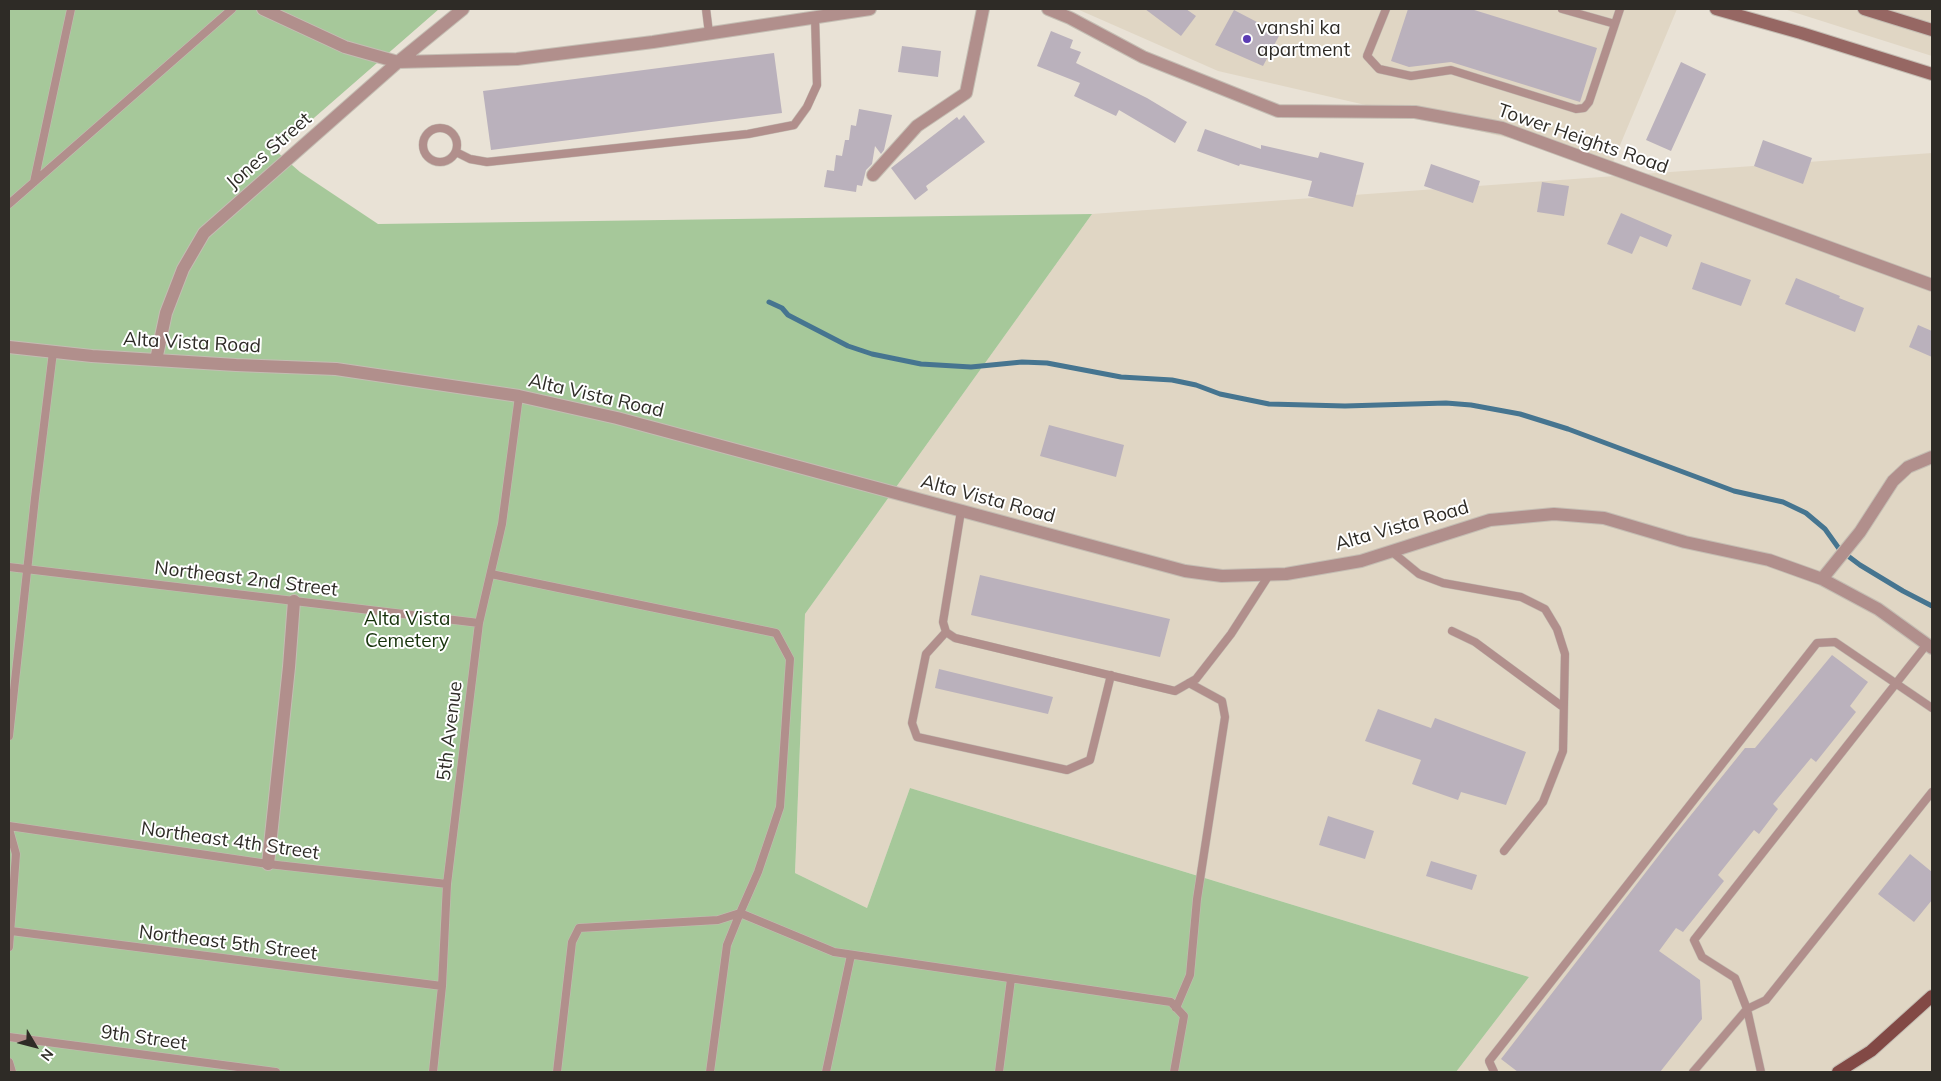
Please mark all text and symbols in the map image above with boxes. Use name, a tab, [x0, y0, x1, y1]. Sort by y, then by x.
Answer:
place label: vanshi ka apartment	[1257, 17, 1350, 61]
marker: vanshi ka apartment	[1241, 33, 1253, 45]
street label: Tower Heights Road	[1495, 99, 1671, 179]
street label: Jones Street	[222, 108, 316, 194]
street label: Alta Vista Road	[122, 328, 262, 358]
street label: Alta Vista Road	[526, 369, 666, 423]
street label: Alta Vista Road	[918, 470, 1058, 528]
street label: Alta Vista Road	[1332, 496, 1472, 556]
street label: Northeast 2nd Street	[153, 556, 339, 602]
park label: Alta Vista Cemetery	[364, 608, 450, 652]
street label: 5th Avenue	[433, 680, 467, 782]
street label: Northeast 4th Street	[139, 817, 321, 865]
street label: Northeast 5th Street	[137, 921, 319, 965]
north arrow	[10, 1021, 60, 1071]
street label: 9th Street	[99, 1021, 189, 1055]
text: N	[37, 1045, 57, 1065]

